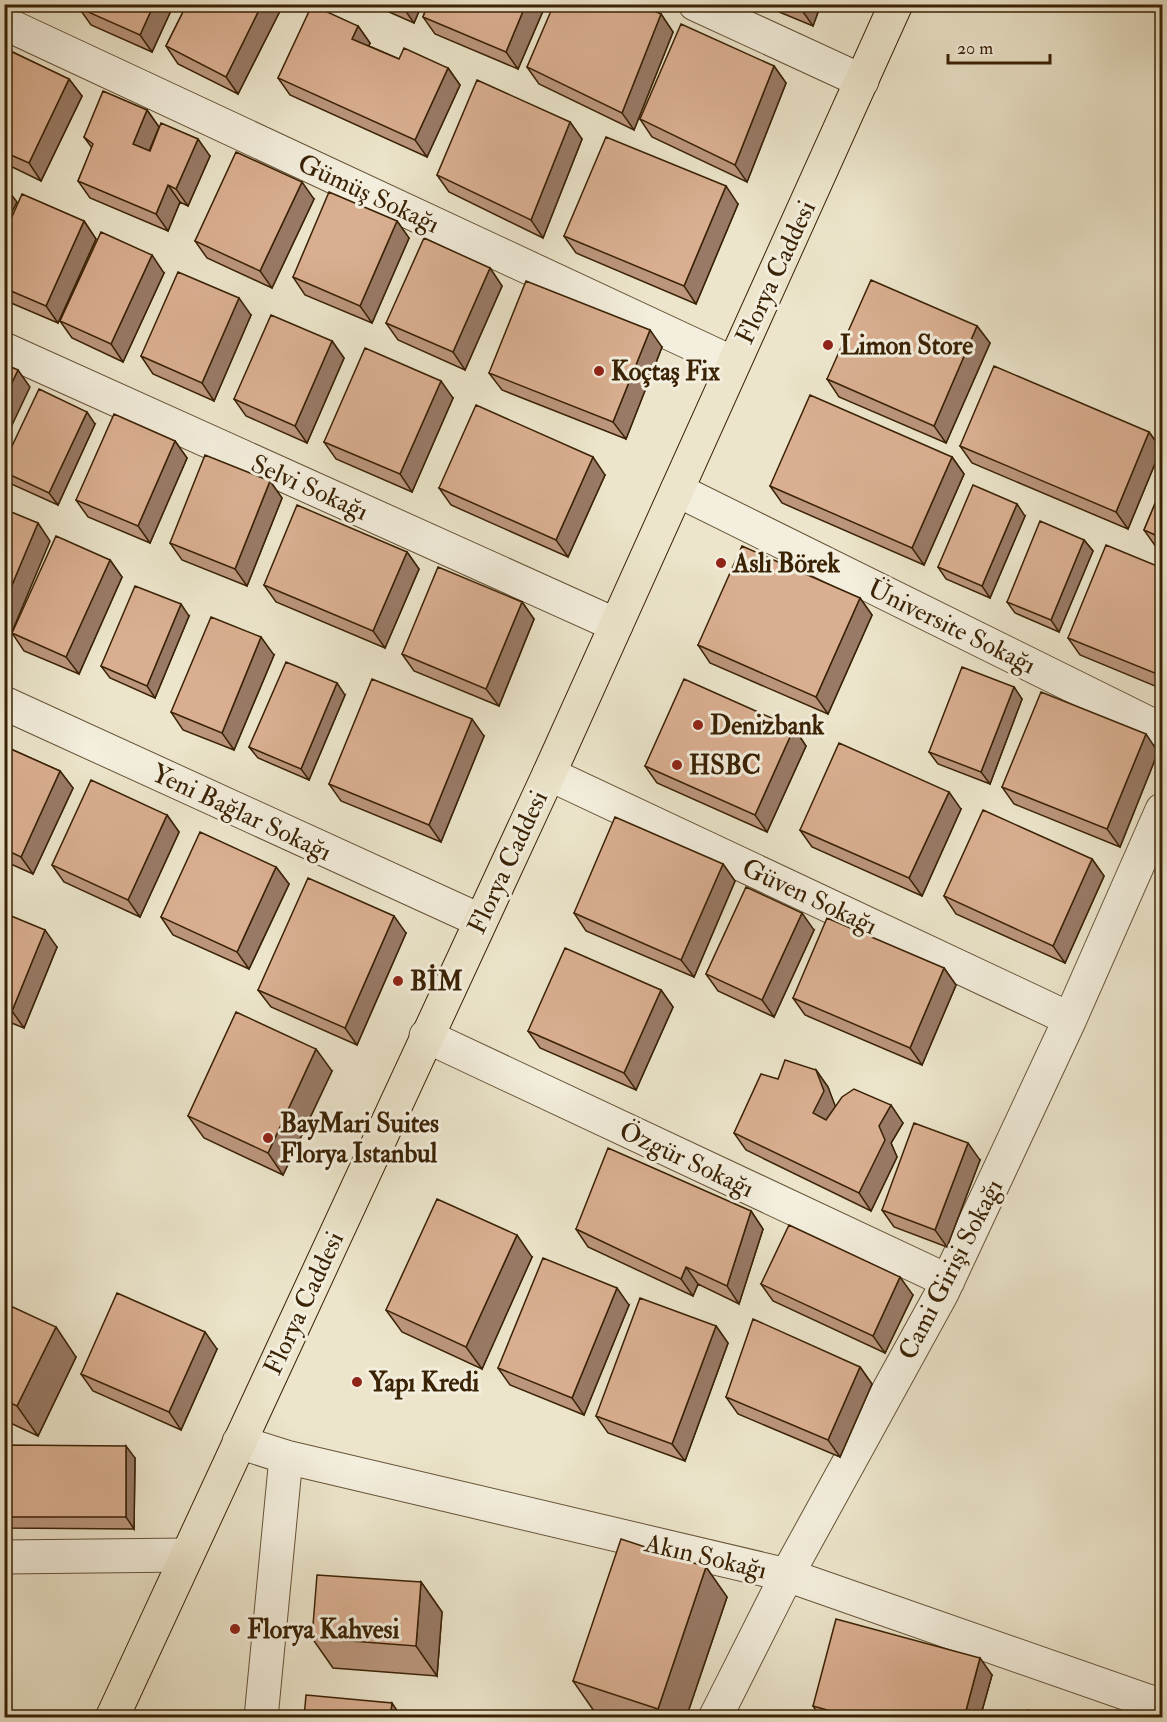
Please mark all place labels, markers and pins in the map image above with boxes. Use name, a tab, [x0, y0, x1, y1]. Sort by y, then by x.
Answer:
place label: Limon Store	[840, 330, 973, 362]
marker: Limon Store	[821, 338, 835, 352]
place label: Koçtaş Fix	[611, 356, 720, 388]
marker: Koçtaş Fix	[592, 364, 606, 378]
place label: Aslı Börek	[732, 548, 840, 580]
marker: Aslı Börek	[714, 556, 728, 570]
place label: Denizbank	[710, 710, 825, 742]
marker: Denizbank	[691, 718, 705, 732]
place label: HSBC	[689, 750, 761, 782]
marker: HSBC	[670, 758, 684, 772]
place label: BİM	[410, 964, 463, 998]
marker: BİM	[391, 974, 405, 988]
place label: BayMari Suites Florya Istanbul	[280, 1108, 439, 1171]
marker: BayMari Suites Florya Istanbul	[261, 1131, 275, 1145]
place label: Yapı Kredi	[368, 1367, 479, 1400]
marker: Yapı Kredi	[350, 1375, 364, 1389]
place label: Florya Kahvesi	[247, 1614, 399, 1647]
marker: Florya Kahvesi	[228, 1622, 242, 1636]

